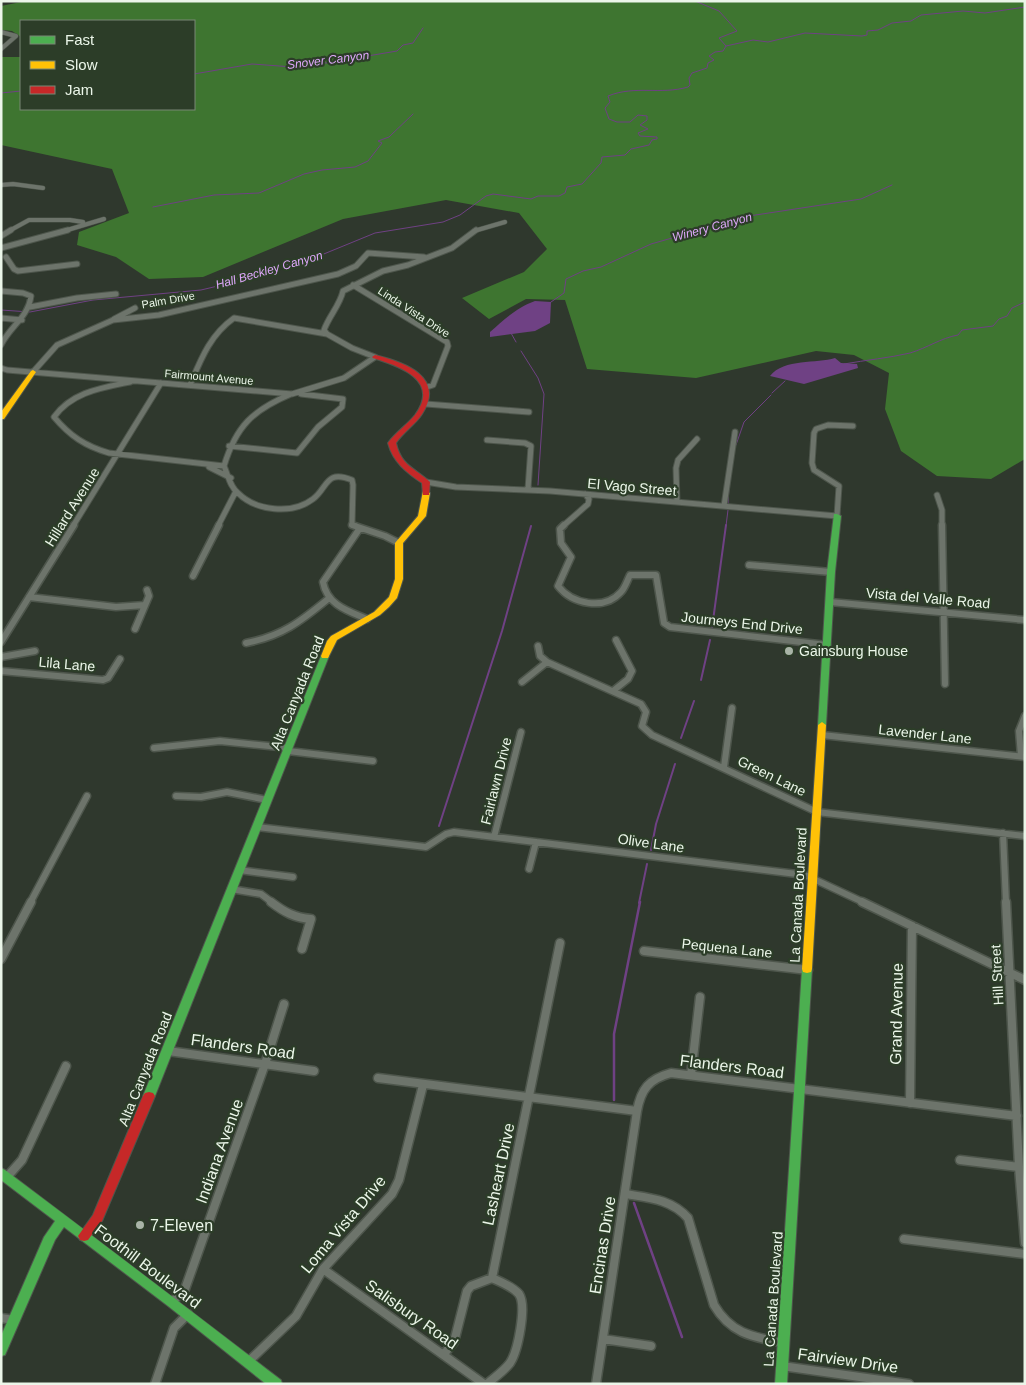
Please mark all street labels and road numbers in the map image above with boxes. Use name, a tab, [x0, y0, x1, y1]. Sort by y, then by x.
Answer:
street label: Linda Vista Drive	[376, 284, 452, 340]
street label: Palm Drive	[140, 289, 196, 311]
street label: Fairmount Avenue	[164, 367, 254, 387]
street label: Hillard Avenue	[41, 464, 103, 549]
street label: El Vago Street	[587, 475, 677, 499]
street label: Vista del Valle Road	[865, 585, 991, 611]
street label: Journeys End Drive	[680, 609, 804, 637]
street label: Alta Canyada Road	[267, 634, 327, 752]
street label: Lila Lane	[38, 654, 96, 674]
street label: Lavender Lane	[878, 721, 972, 747]
street label: Fairlawn Drive	[477, 735, 515, 826]
street label: Green Lane	[735, 753, 809, 799]
street label: La Canada Boulevard	[786, 827, 810, 963]
street label: Olive Lane	[617, 830, 685, 856]
street label: Pequena Lane	[681, 935, 773, 961]
street label: Hill Street	[987, 944, 1007, 1006]
street label: Grand Avenue	[887, 963, 906, 1065]
street label: Alta Canyada Road	[115, 1010, 175, 1128]
street label: Flanders Road	[190, 1031, 296, 1062]
street label: Flanders Road	[679, 1052, 785, 1081]
street label: Indiana Avenue	[193, 1096, 246, 1206]
street label: Lasheart Drive	[479, 1121, 518, 1227]
street label: Loma Vista Drive	[298, 1172, 389, 1276]
street label: Encinas Drive	[586, 1195, 619, 1295]
street label: Foothill Boulevard	[91, 1221, 204, 1312]
street label: La Canada Boulevard	[760, 1231, 786, 1367]
street label: Salisbury Road	[362, 1276, 461, 1352]
street label: Fairview Drive	[797, 1345, 899, 1376]

